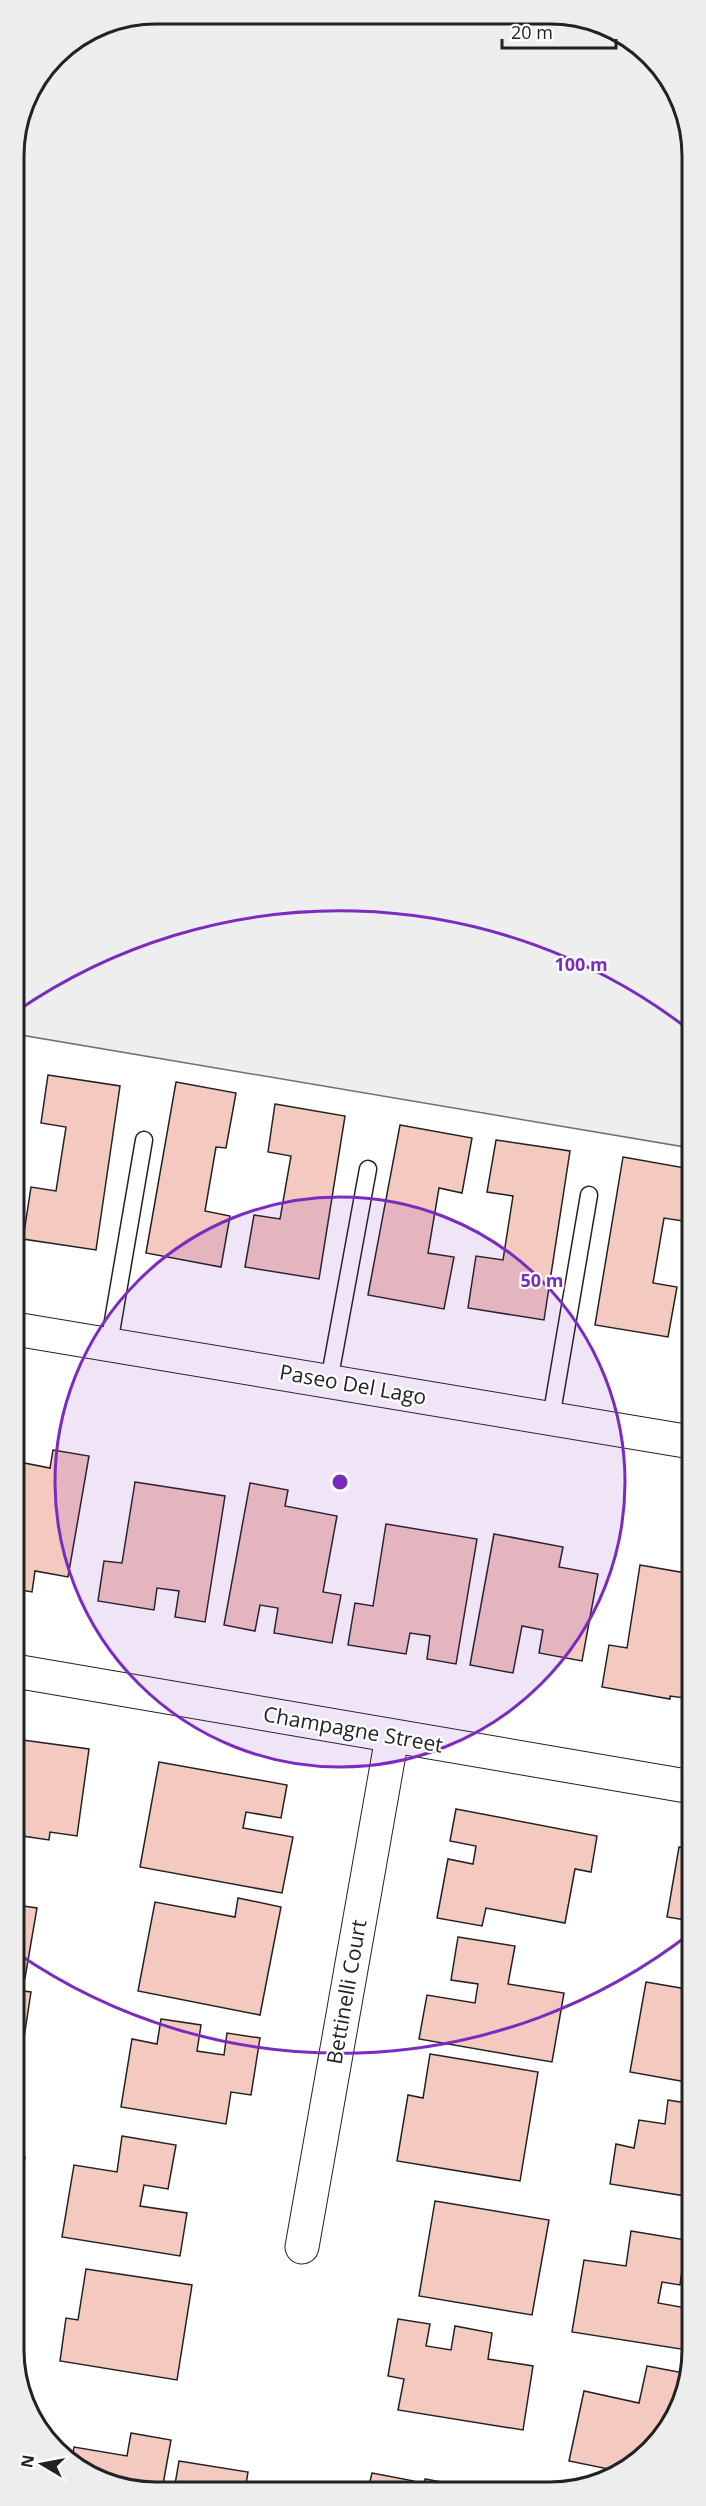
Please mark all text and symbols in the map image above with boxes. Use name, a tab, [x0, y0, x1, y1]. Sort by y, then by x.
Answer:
scale bar	[502, 12, 616, 50]
text: 20 m	[511, 20, 553, 44]
text: 100 m	[554, 952, 608, 976]
text: 50 m	[521, 1268, 563, 1292]
street label: Paseo Del Lago	[278, 1357, 429, 1411]
centre of rings	[330, 1472, 350, 1492]
street label: Champagne Street	[261, 1699, 445, 1759]
street label: Bettinelli Court	[320, 1917, 373, 2066]
north arrow	[12, 2434, 72, 2494]
text: N	[15, 2453, 39, 2470]

